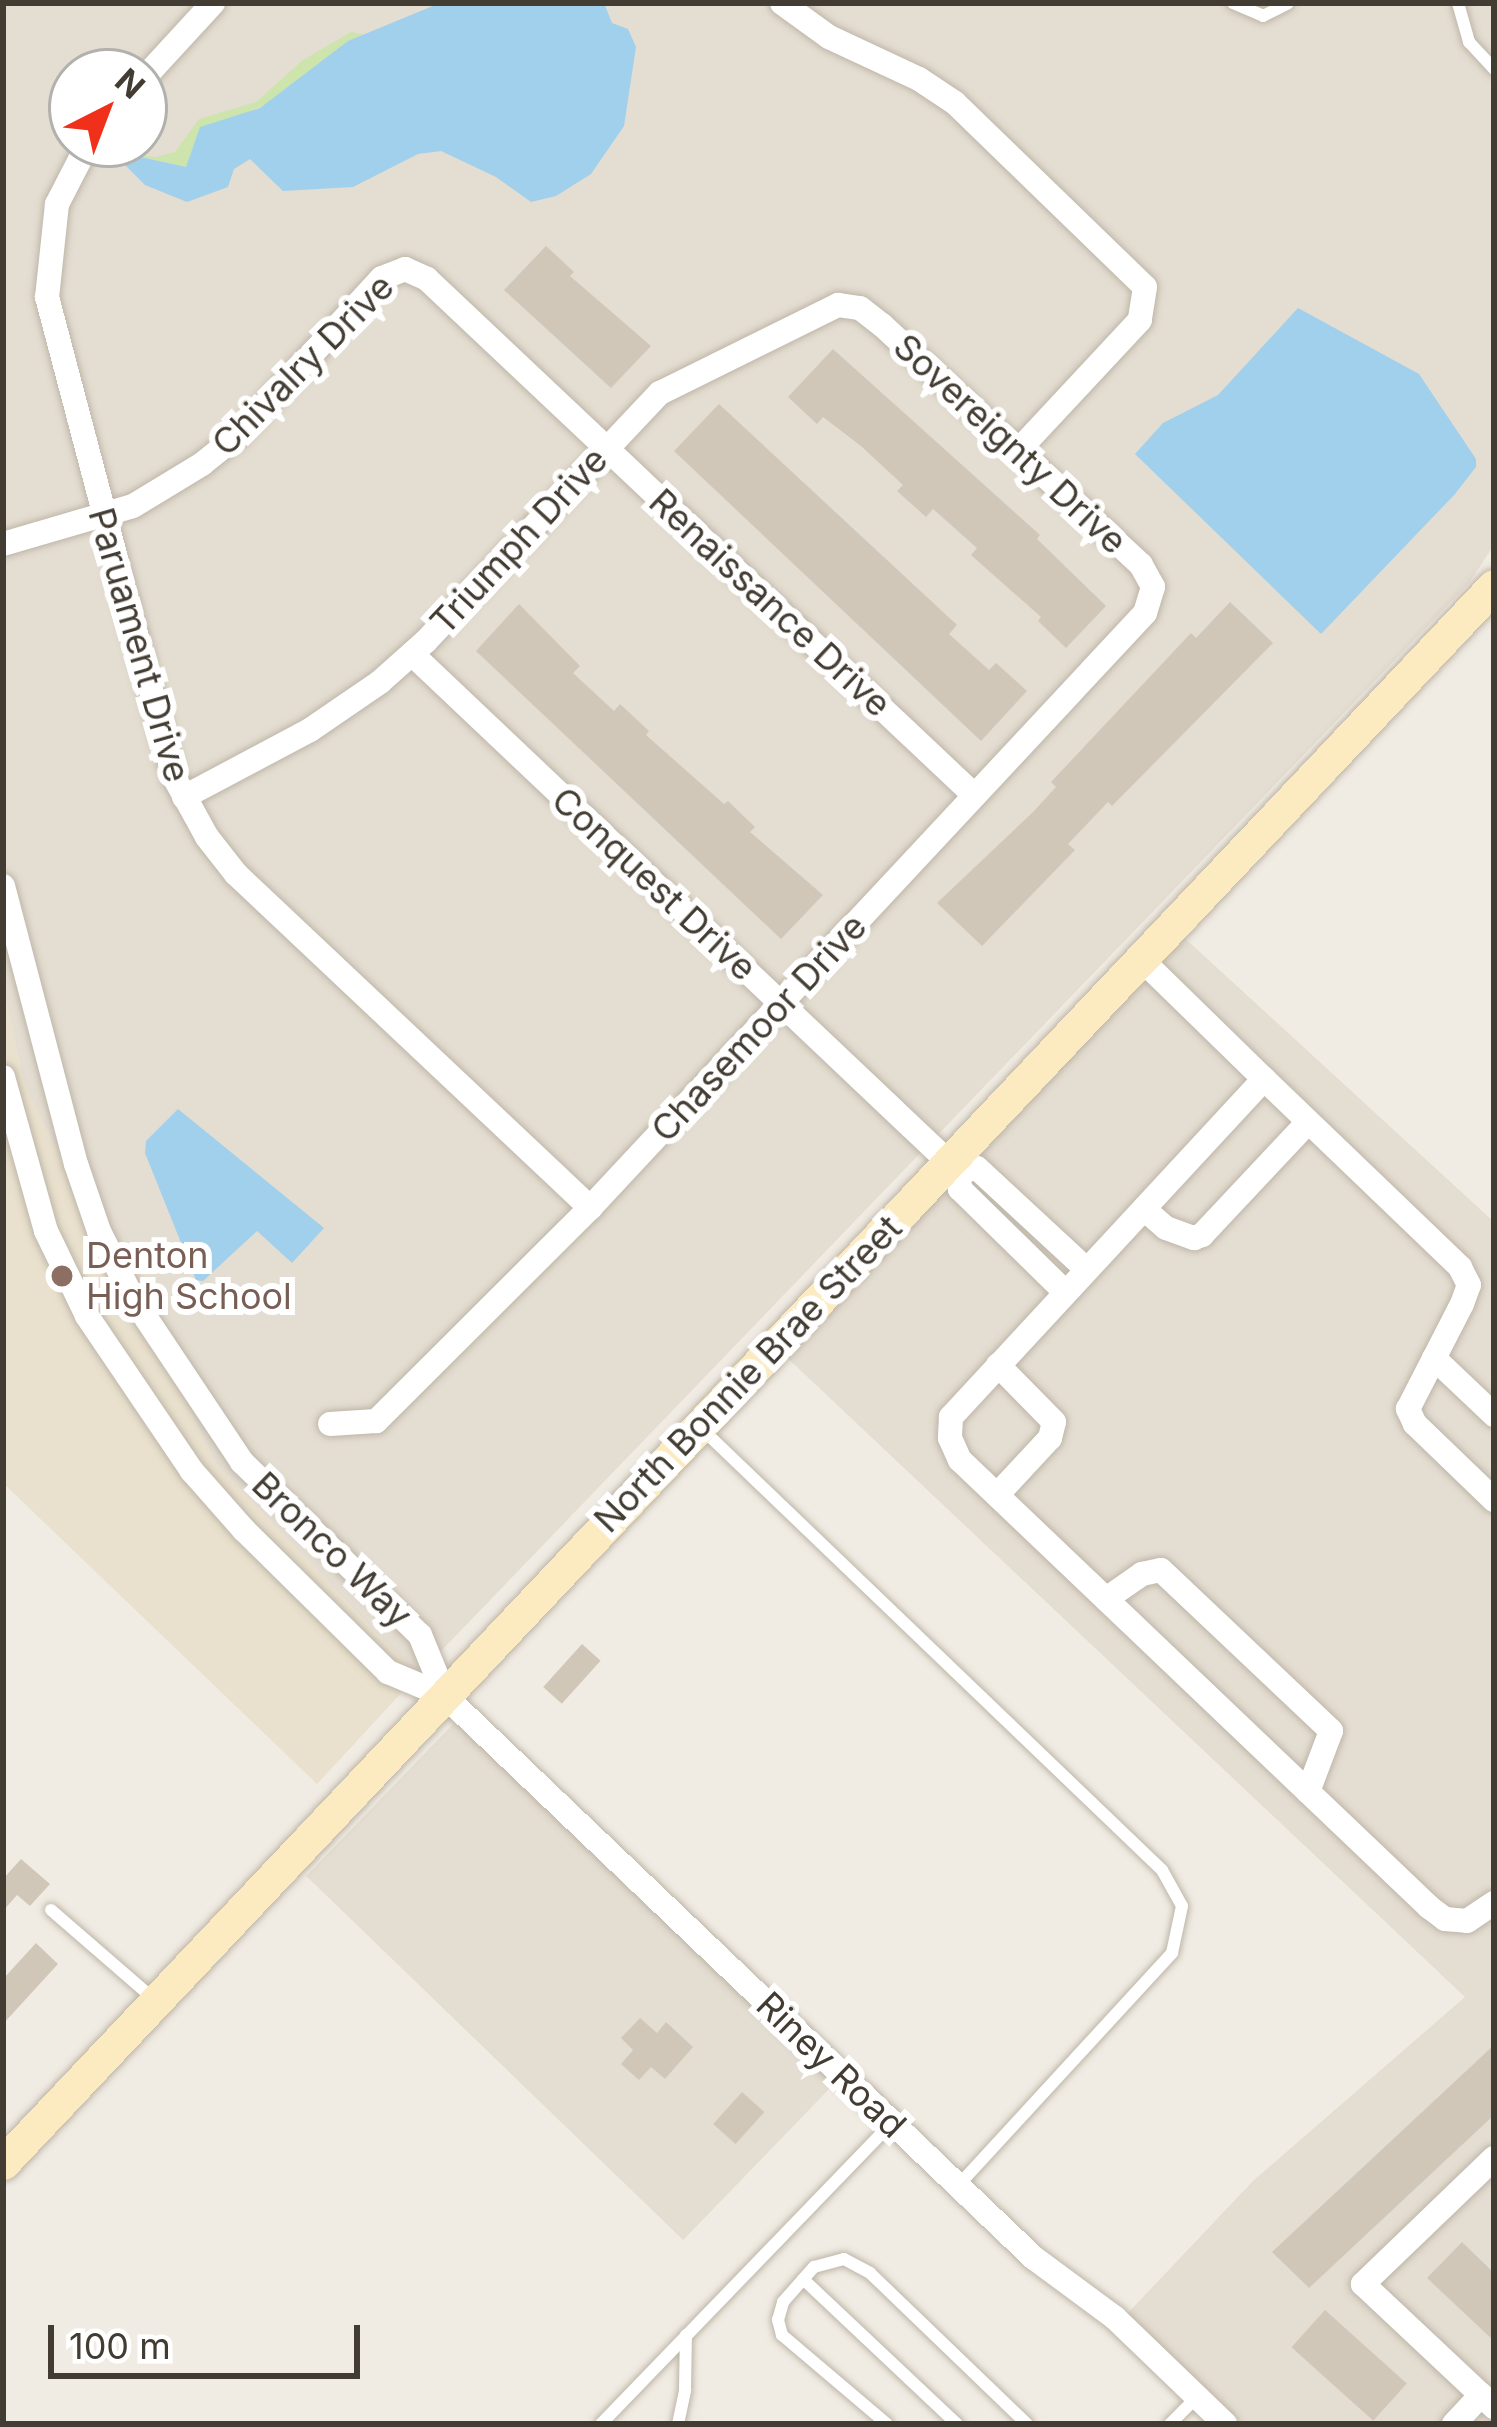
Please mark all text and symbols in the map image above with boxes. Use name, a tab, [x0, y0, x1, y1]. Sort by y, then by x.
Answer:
north arrow	[48, 48, 168, 168]
text: N	[107, 60, 153, 107]
street label: Chivalry Drive	[203, 265, 403, 465]
street label: Sovereignty Drive	[885, 325, 1135, 563]
street label: Triumph Drive	[421, 439, 617, 643]
street label: Renaissance Drive	[640, 480, 900, 726]
street label: Paruament Drive	[79, 503, 199, 787]
street label: Conquest Drive	[543, 778, 765, 990]
street label: Chasemoor Drive	[642, 905, 876, 1151]
street label: North Bonnie Brae Street	[585, 1207, 911, 1541]
place label: Denton High School	[86, 1233, 292, 1318]
marker: Denton High School	[49, 1263, 75, 1289]
street label: Bronco Way	[243, 1463, 421, 1637]
street label: Riney Road	[747, 1983, 915, 2147]
scale bar	[54, 2301, 366, 2375]
text: 100 m	[69, 2324, 171, 2368]

